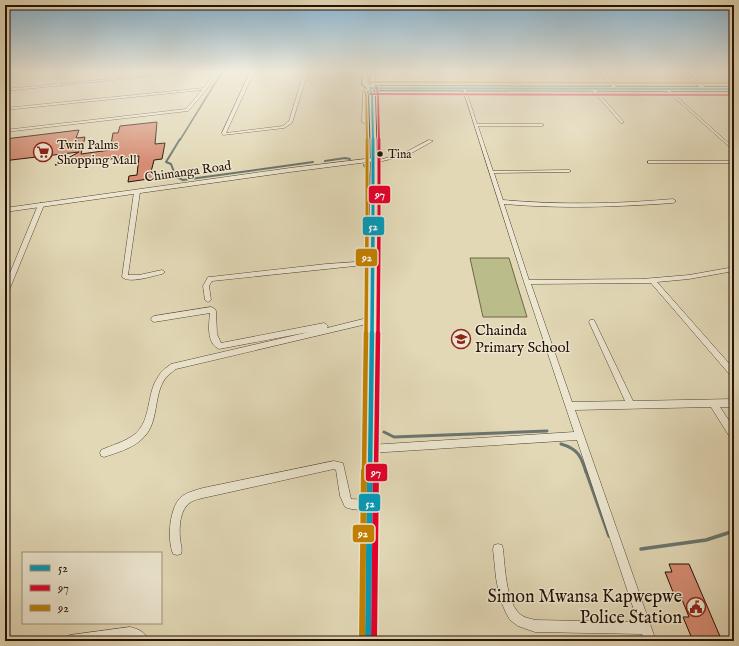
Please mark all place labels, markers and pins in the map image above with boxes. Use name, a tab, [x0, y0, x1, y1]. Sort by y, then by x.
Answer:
place label: Twin Palms Shopping Mall	[57, 137, 137, 169]
supermarket icon: Twin Palms Shopping Mall	[32, 141, 54, 163]
place label: Tina	[388, 147, 412, 162]
marker: Tina	[375, 149, 385, 159]
place label: Chainda Primary School	[475, 321, 571, 357]
school or university icon: Chainda Primary School	[450, 328, 472, 350]
place label: Simon Mwansa Kapwepwe Police Station	[487, 586, 682, 630]
public building icon: Simon Mwansa Kapwepwe Police Station	[685, 596, 707, 618]

